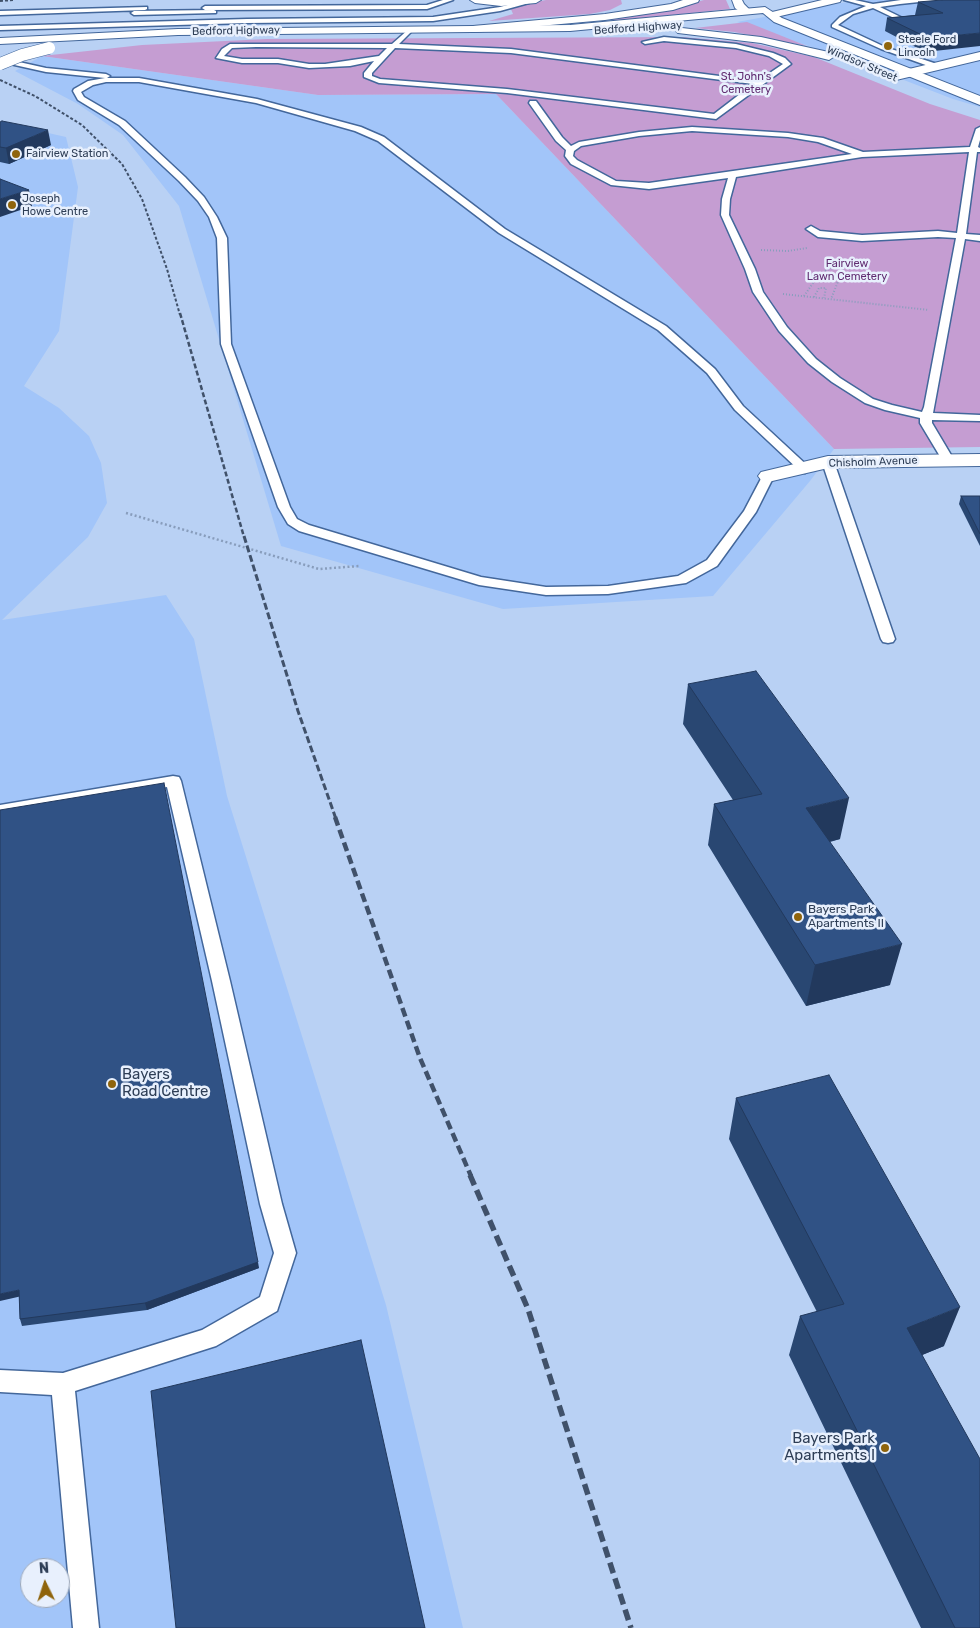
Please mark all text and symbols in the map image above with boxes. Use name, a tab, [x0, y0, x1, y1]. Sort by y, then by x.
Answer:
street label: Bedford Highway	[594, 18, 682, 38]
street label: Bedford Highway	[192, 24, 280, 38]
place label: Steele Ford Lincoln	[898, 33, 956, 59]
marker: Steele Ford Lincoln	[882, 40, 894, 52]
street label: Windsor Street	[825, 43, 899, 85]
park label: St. John's Cemetery	[721, 70, 771, 96]
place label: Fairview Station	[26, 147, 108, 161]
marker: Fairview Station	[10, 148, 22, 160]
place label: Joseph Howe Centre	[22, 192, 88, 218]
marker: Joseph Howe Centre	[6, 199, 18, 211]
park label: Fairview Lawn Cemetery	[807, 257, 887, 283]
street label: Chisholm Avenue	[828, 454, 918, 470]
place label: Bayers Park Apartments II	[808, 903, 884, 931]
marker: Bayers Park Apartments II	[792, 911, 804, 923]
place label: Bayers Road Centre	[122, 1066, 208, 1101]
marker: Bayers Road Centre	[106, 1078, 118, 1090]
place label: Bayers Park Apartments I	[784, 1430, 875, 1465]
marker: Bayers Park Apartments I	[879, 1442, 891, 1454]
north arrow	[20, 1558, 70, 1608]
text: N	[38, 1560, 50, 1577]

